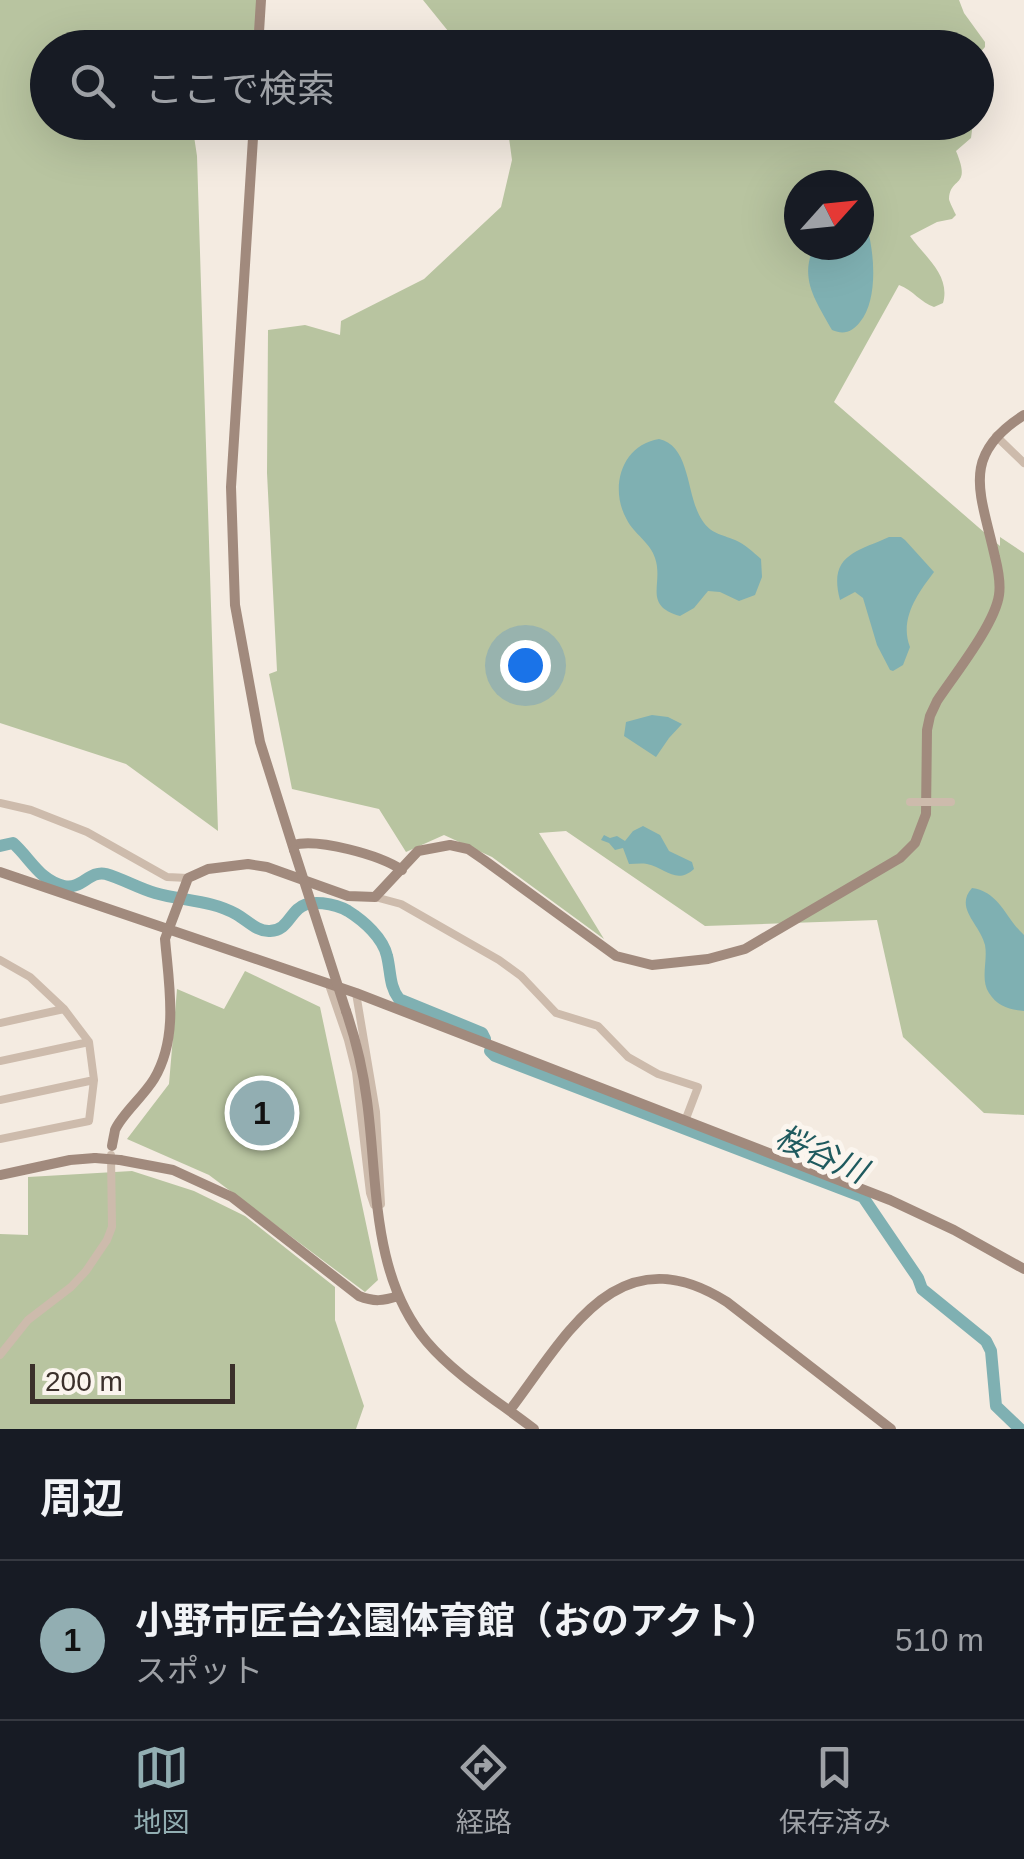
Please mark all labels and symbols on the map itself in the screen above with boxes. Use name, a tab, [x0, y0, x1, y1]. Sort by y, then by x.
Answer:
north arrow	[784, 170, 874, 260]
your location	[500, 640, 551, 691]
pin: 1	[230, 1076, 294, 1150]
water label: 桜谷川	[770, 1118, 875, 1191]
scale bar	[30, 1359, 235, 1404]

